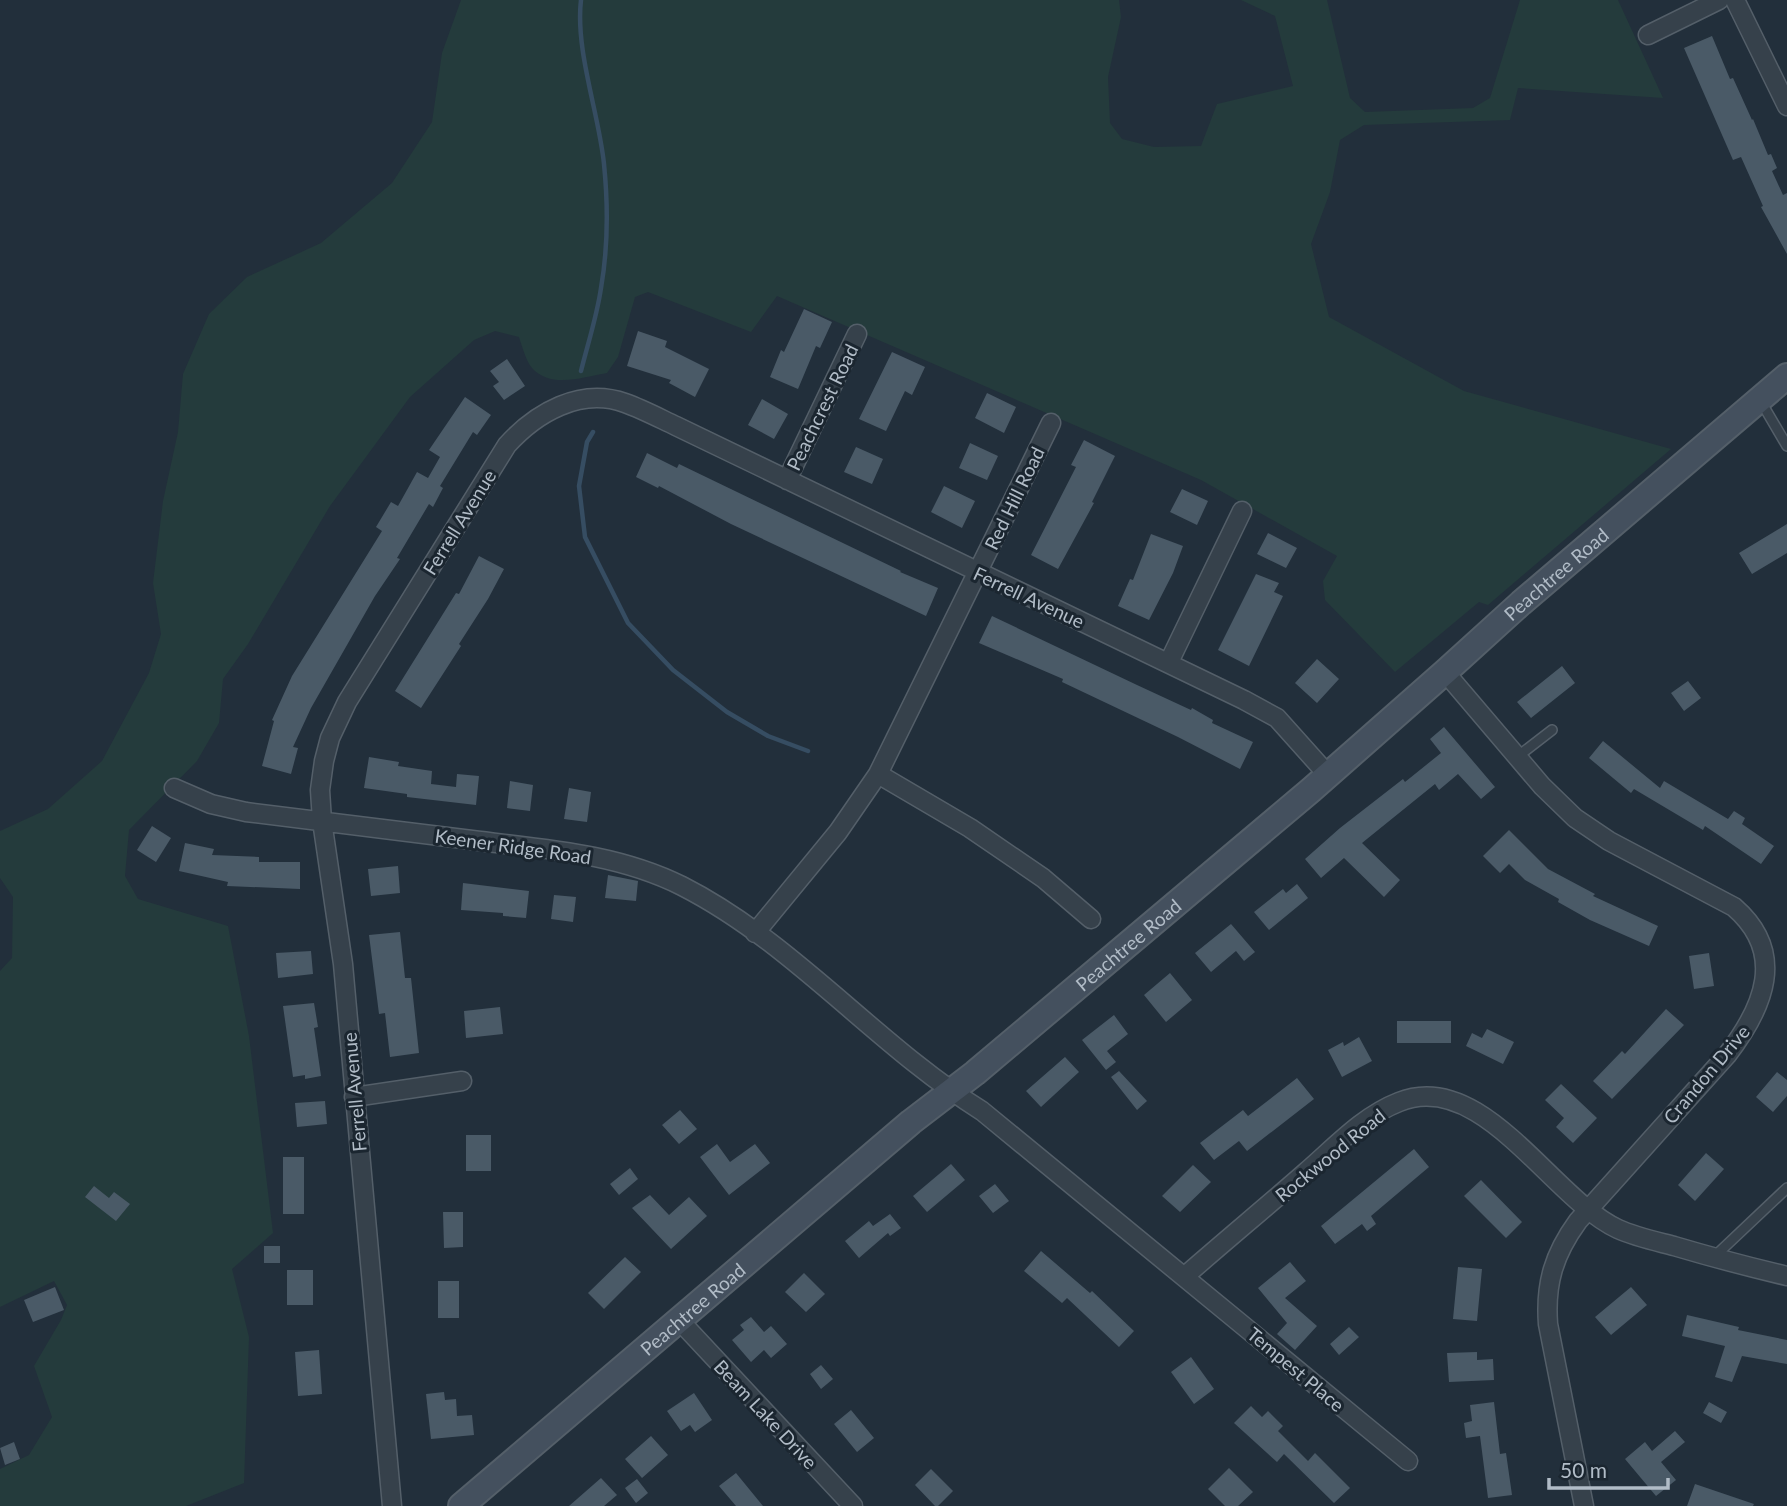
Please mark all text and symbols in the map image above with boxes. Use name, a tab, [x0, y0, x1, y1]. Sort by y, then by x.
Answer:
street label: Peachcrest Road	[781, 340, 863, 474]
street label: Red Hill Road	[979, 443, 1049, 553]
street label: Ferrell Avenue	[418, 465, 500, 579]
street label: Peachtree Road	[1499, 522, 1613, 625]
street label: Ferrell Avenue	[970, 561, 1088, 633]
street label: Keener Ridge Road	[433, 824, 593, 868]
street label: Peachtree Road	[1071, 893, 1185, 995]
street label: Crandon Drive	[1658, 1020, 1754, 1128]
street label: Ferrell Avenue	[337, 1031, 371, 1153]
street label: Rockwood Road	[1270, 1104, 1390, 1206]
street label: Peachtree Road	[635, 1258, 749, 1360]
street label: Tempest Place	[1243, 1322, 1349, 1416]
street label: Beam Lake Drive	[710, 1355, 822, 1473]
scale bar	[1549, 1446, 1668, 1490]
text: 50 m	[1560, 1457, 1607, 1482]

